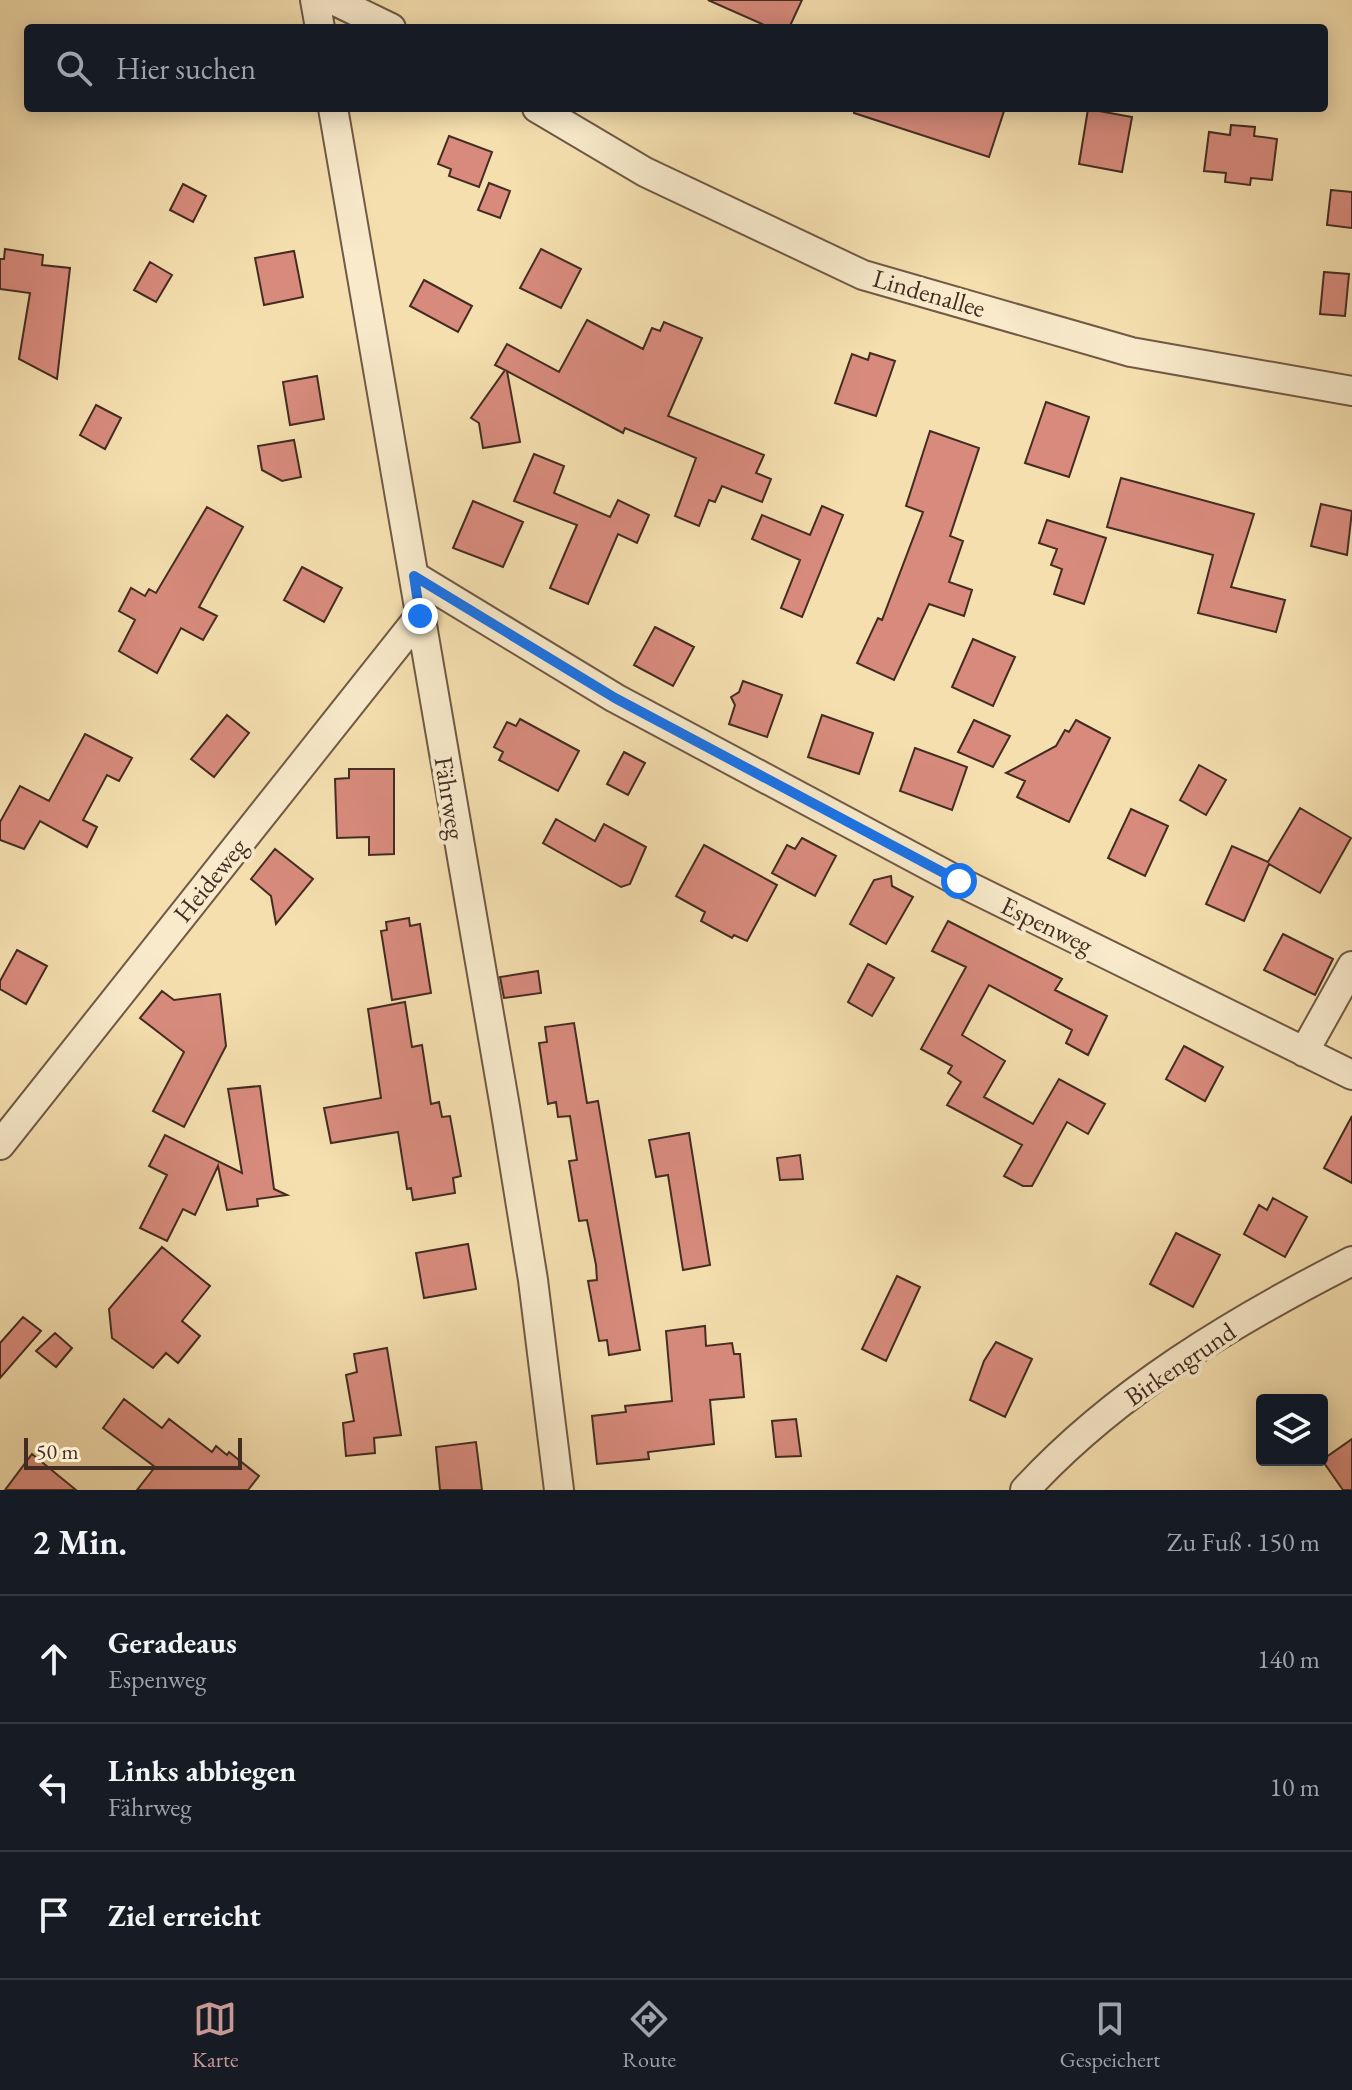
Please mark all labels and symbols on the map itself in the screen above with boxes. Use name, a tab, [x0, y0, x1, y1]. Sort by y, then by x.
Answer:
street label: Lindenallee	[869, 261, 989, 325]
route end	[402, 598, 438, 634]
street label: Fährweg	[427, 754, 473, 843]
street label: Heideweg	[165, 830, 255, 929]
route start	[941, 863, 977, 899]
street label: Espenweg	[995, 888, 1099, 962]
street label: Birkengrund	[1118, 1314, 1243, 1414]
scale bar	[24, 1434, 242, 1470]

